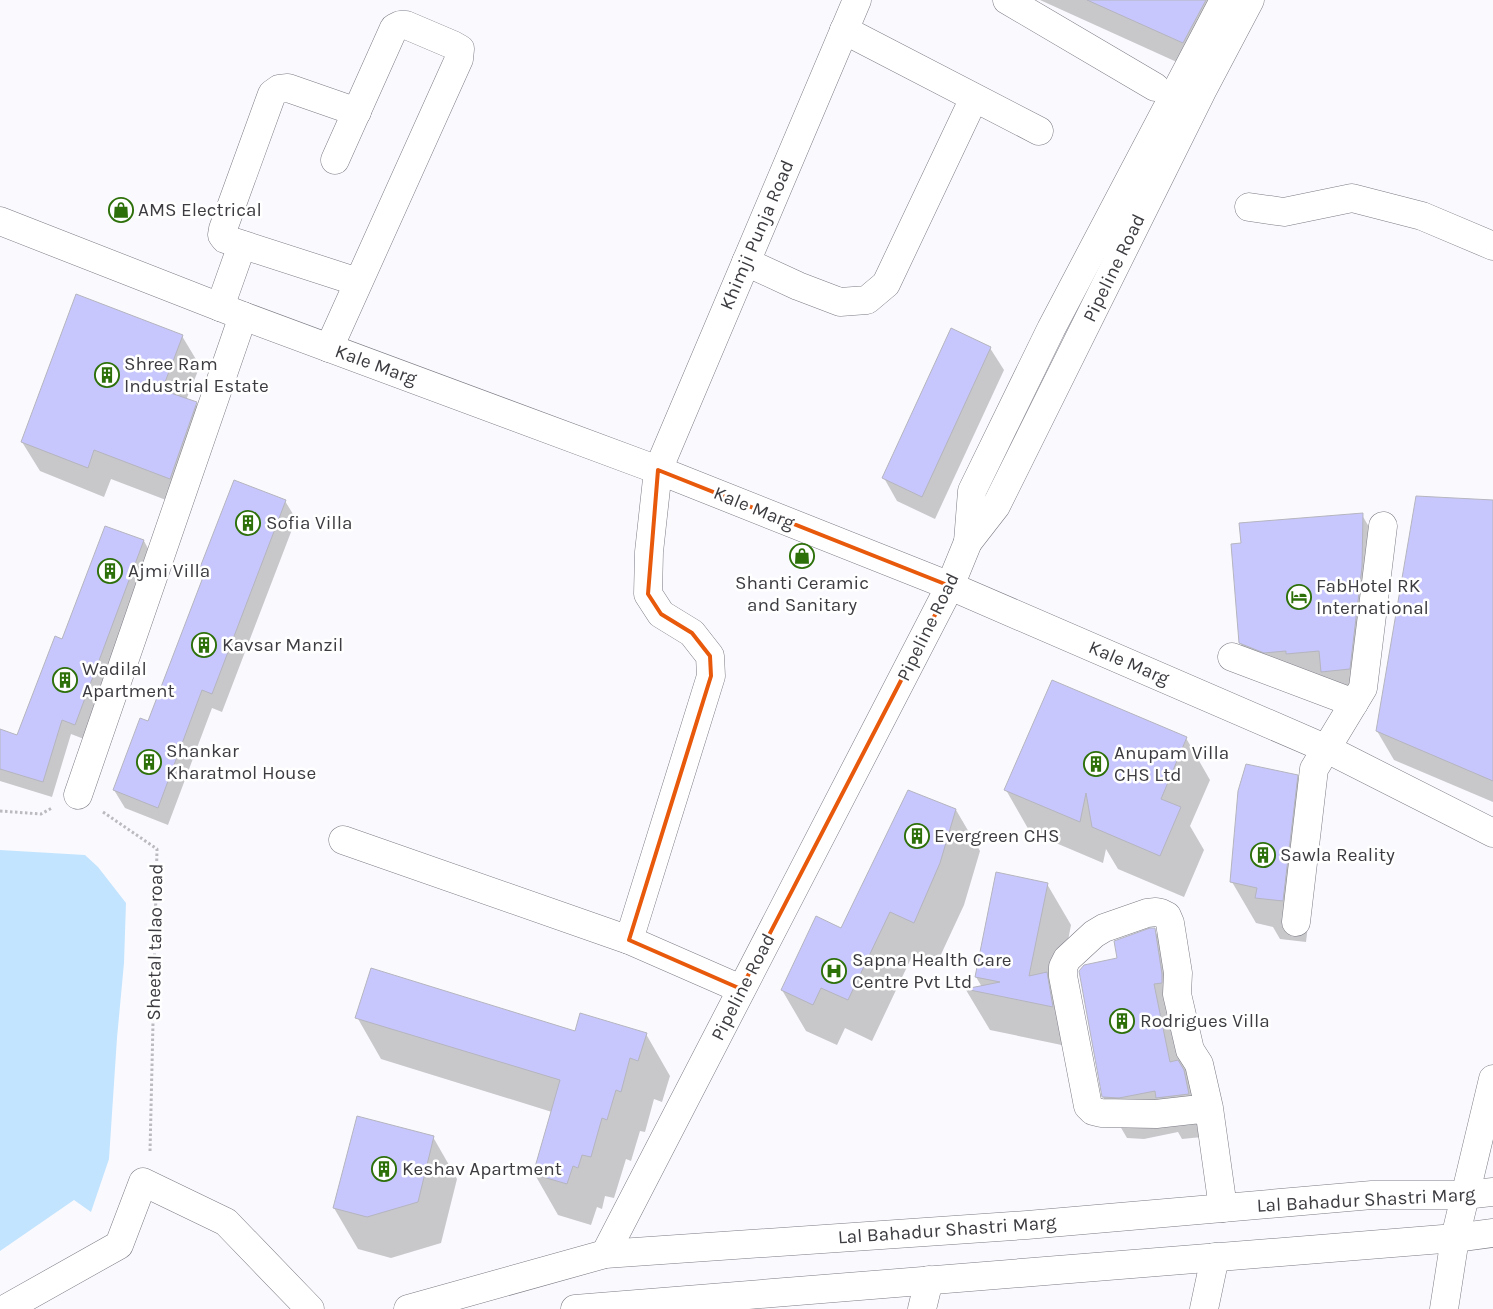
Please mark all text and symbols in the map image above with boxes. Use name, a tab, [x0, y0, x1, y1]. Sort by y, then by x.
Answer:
street label: Khimji Punja Road	[715, 157, 799, 313]
shop icon: AMS Electrical	[108, 197, 134, 223]
place label: AMS Electrical	[138, 199, 262, 221]
street label: Pipeline Road	[1078, 210, 1150, 326]
street label: Kale Marg	[332, 340, 420, 390]
place label: Shree Ram Industrial Estate	[124, 353, 269, 397]
building icon: Shree Ram Industrial Estate	[94, 362, 120, 388]
street label: Kale Marg	[710, 482, 798, 534]
building icon: Sofia Villa	[235, 510, 261, 536]
place label: Sofia Villa	[266, 512, 352, 534]
shop icon: Shanti Ceramic and Sanitary	[789, 543, 815, 569]
building icon: Ajmi Villa	[97, 558, 123, 584]
place label: Ajmi Villa	[128, 560, 210, 582]
street label: Pipeline Road	[892, 569, 964, 685]
place label: Shanti Ceramic and Sanitary	[735, 572, 869, 616]
place label: FabHotel RK International	[1316, 575, 1429, 619]
hotel icon: FabHotel RK International	[1286, 584, 1312, 610]
building icon: Kavsar Manzil	[191, 632, 217, 658]
place label: Kavsar Manzil	[222, 634, 343, 656]
street label: Kale Marg	[1085, 636, 1173, 690]
place label: Wadilal Apartment	[82, 658, 175, 702]
building icon: Wadilal Apartment	[52, 667, 78, 693]
place label: Shankar Kharatmol House	[166, 740, 316, 784]
place label: Anupam Villa CHS Ltd	[1114, 742, 1229, 786]
building icon: Shankar Kharatmol House	[136, 749, 162, 775]
building icon: Anupam Villa CHS Ltd	[1083, 751, 1109, 777]
building icon: Evergreen CHS	[904, 823, 930, 849]
place label: Evergreen CHS	[934, 825, 1059, 847]
building icon: Sawla Reality	[1250, 842, 1276, 868]
place label: Sawla Reality	[1280, 844, 1395, 866]
street label: Sheetal talao road	[143, 863, 167, 1021]
street label: Pipeline Road	[707, 930, 779, 1044]
place label: Sapna Health Care Centre Pvt Ltd	[852, 949, 1012, 993]
hospital icon: Sapna Health Care Centre Pvt Ltd	[821, 958, 847, 984]
building icon: Rodrigues Villa	[1109, 1008, 1135, 1034]
place label: Rodrigues Villa	[1140, 1010, 1270, 1032]
building icon: Keshav Apartment	[371, 1156, 397, 1182]
place label: Keshav Apartment	[402, 1158, 562, 1180]
street label: Lal Bahadur Shastri Marg	[1256, 1183, 1476, 1217]
street label: Lal Bahadur Shastri Marg	[837, 1211, 1057, 1249]

